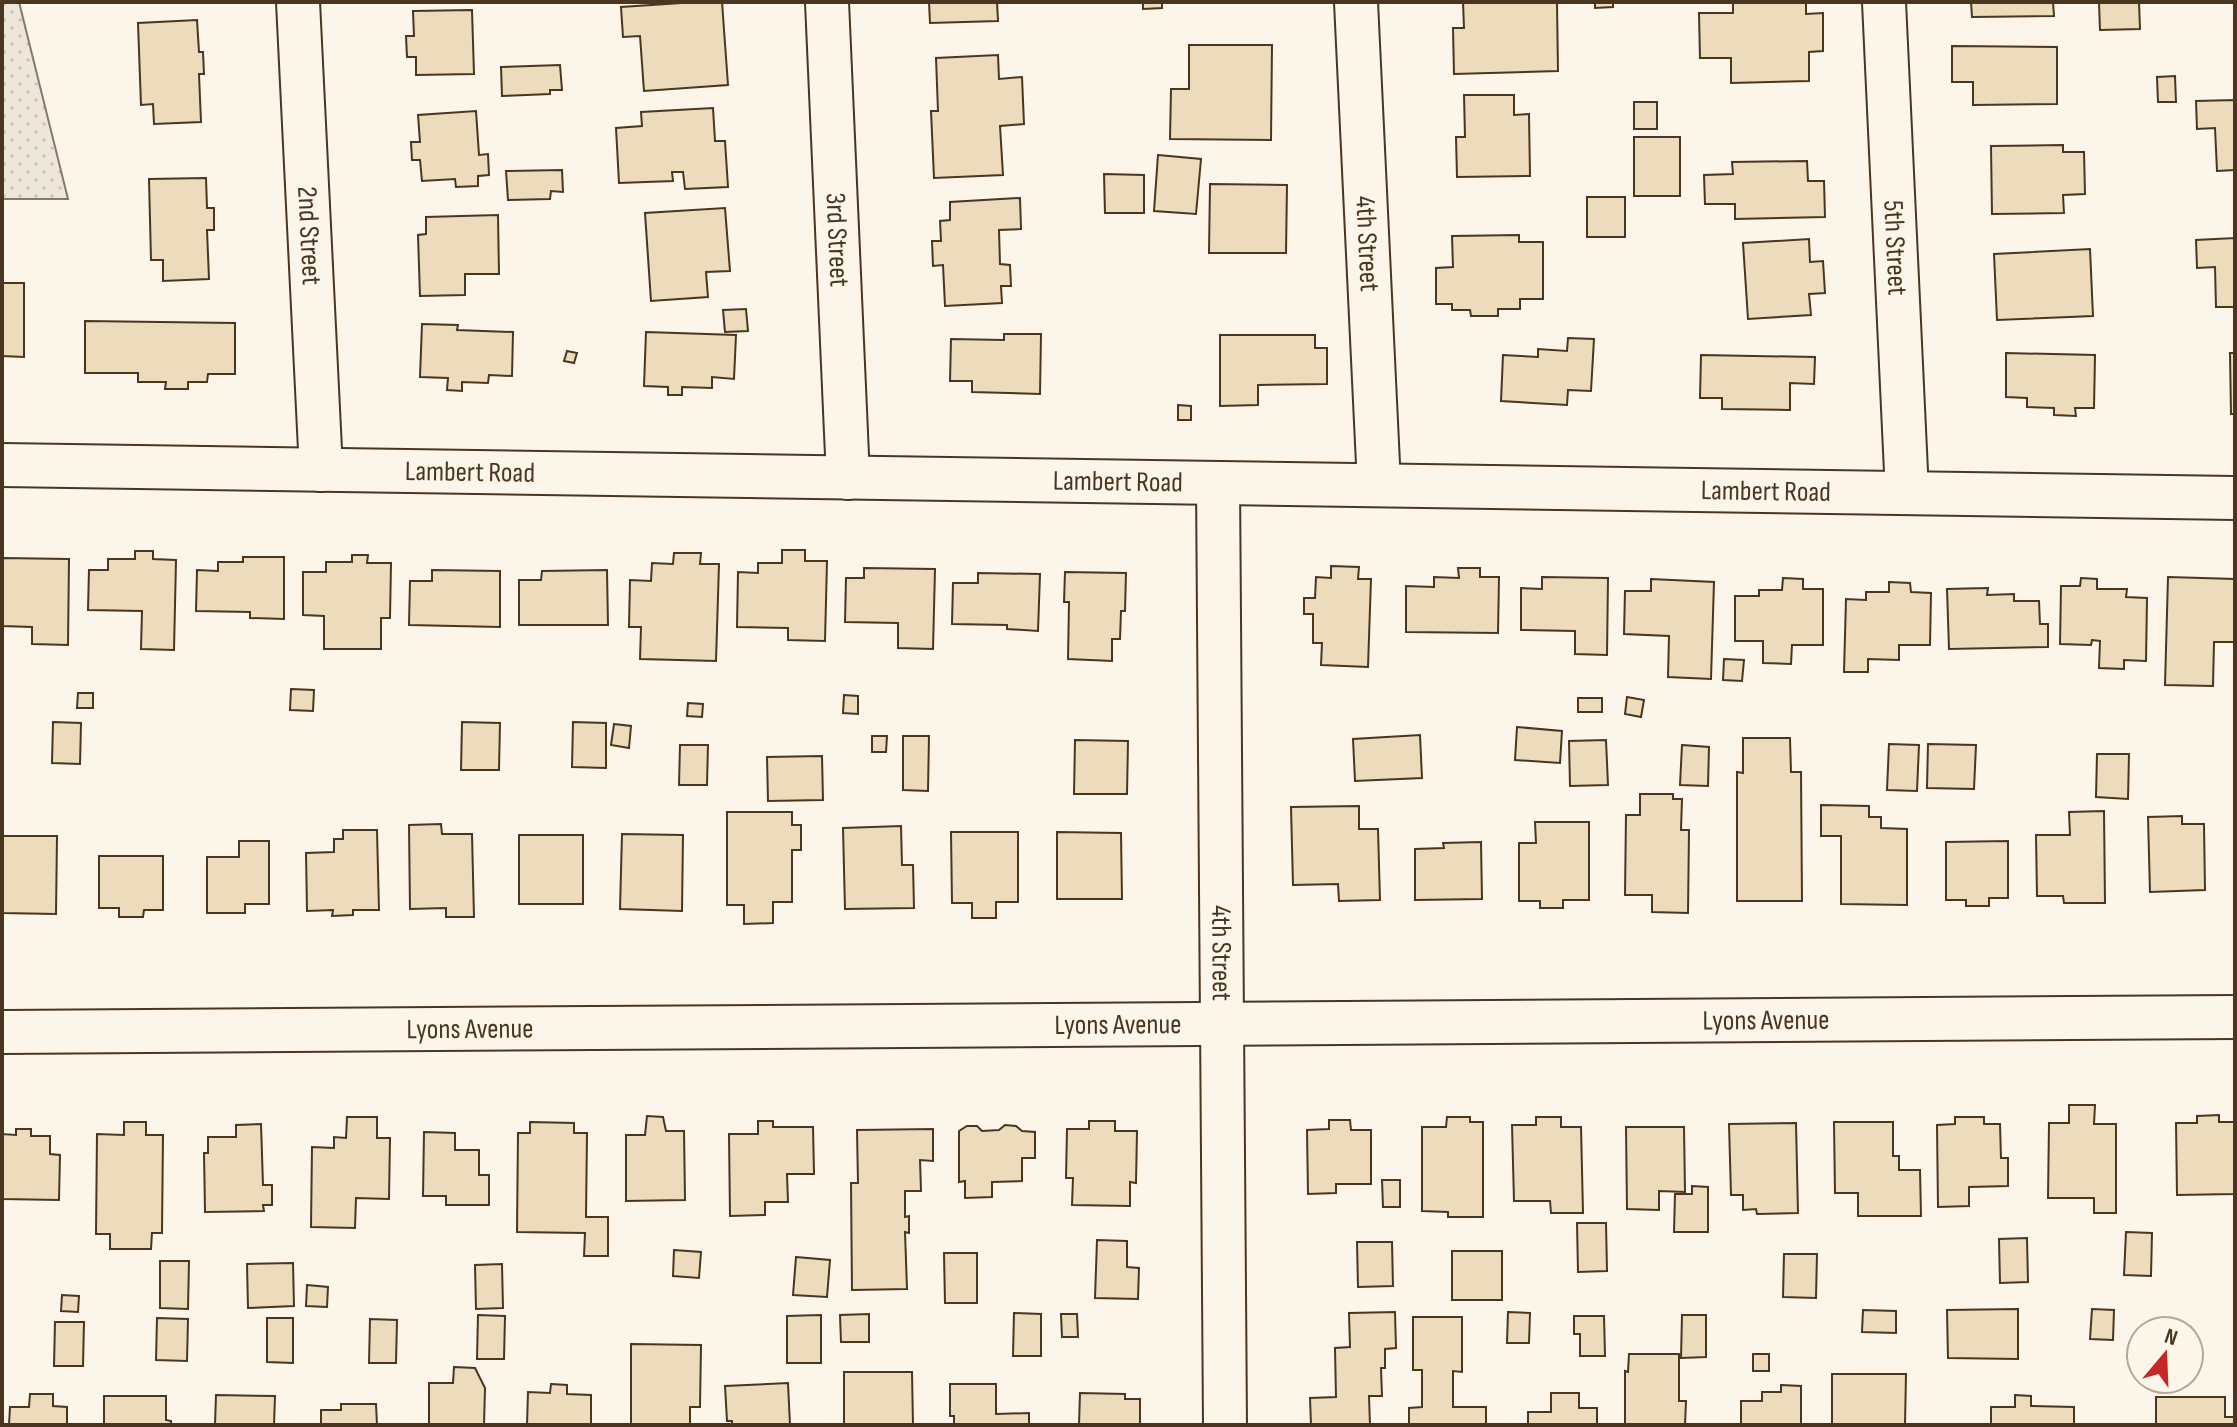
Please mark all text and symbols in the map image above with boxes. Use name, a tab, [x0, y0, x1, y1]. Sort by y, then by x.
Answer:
street label: 2nd Street	[291, 186, 328, 286]
street label: 3rd Street	[819, 192, 856, 288]
street label: 4th Street	[1349, 195, 1386, 292]
street label: 5th Street	[1877, 199, 1914, 296]
street label: Lambert Road	[405, 454, 535, 489]
street label: Lambert Road	[1053, 464, 1183, 499]
street label: Lambert Road	[1701, 474, 1831, 509]
street label: 4th Street	[1205, 905, 1238, 1001]
street label: Lyons Avenue	[1702, 1003, 1830, 1037]
street label: Lyons Avenue	[1054, 1008, 1182, 1041]
street label: Lyons Avenue	[406, 1012, 534, 1046]
north arrow	[2125, 1315, 2205, 1395]
text: N	[2161, 1323, 2181, 1352]

